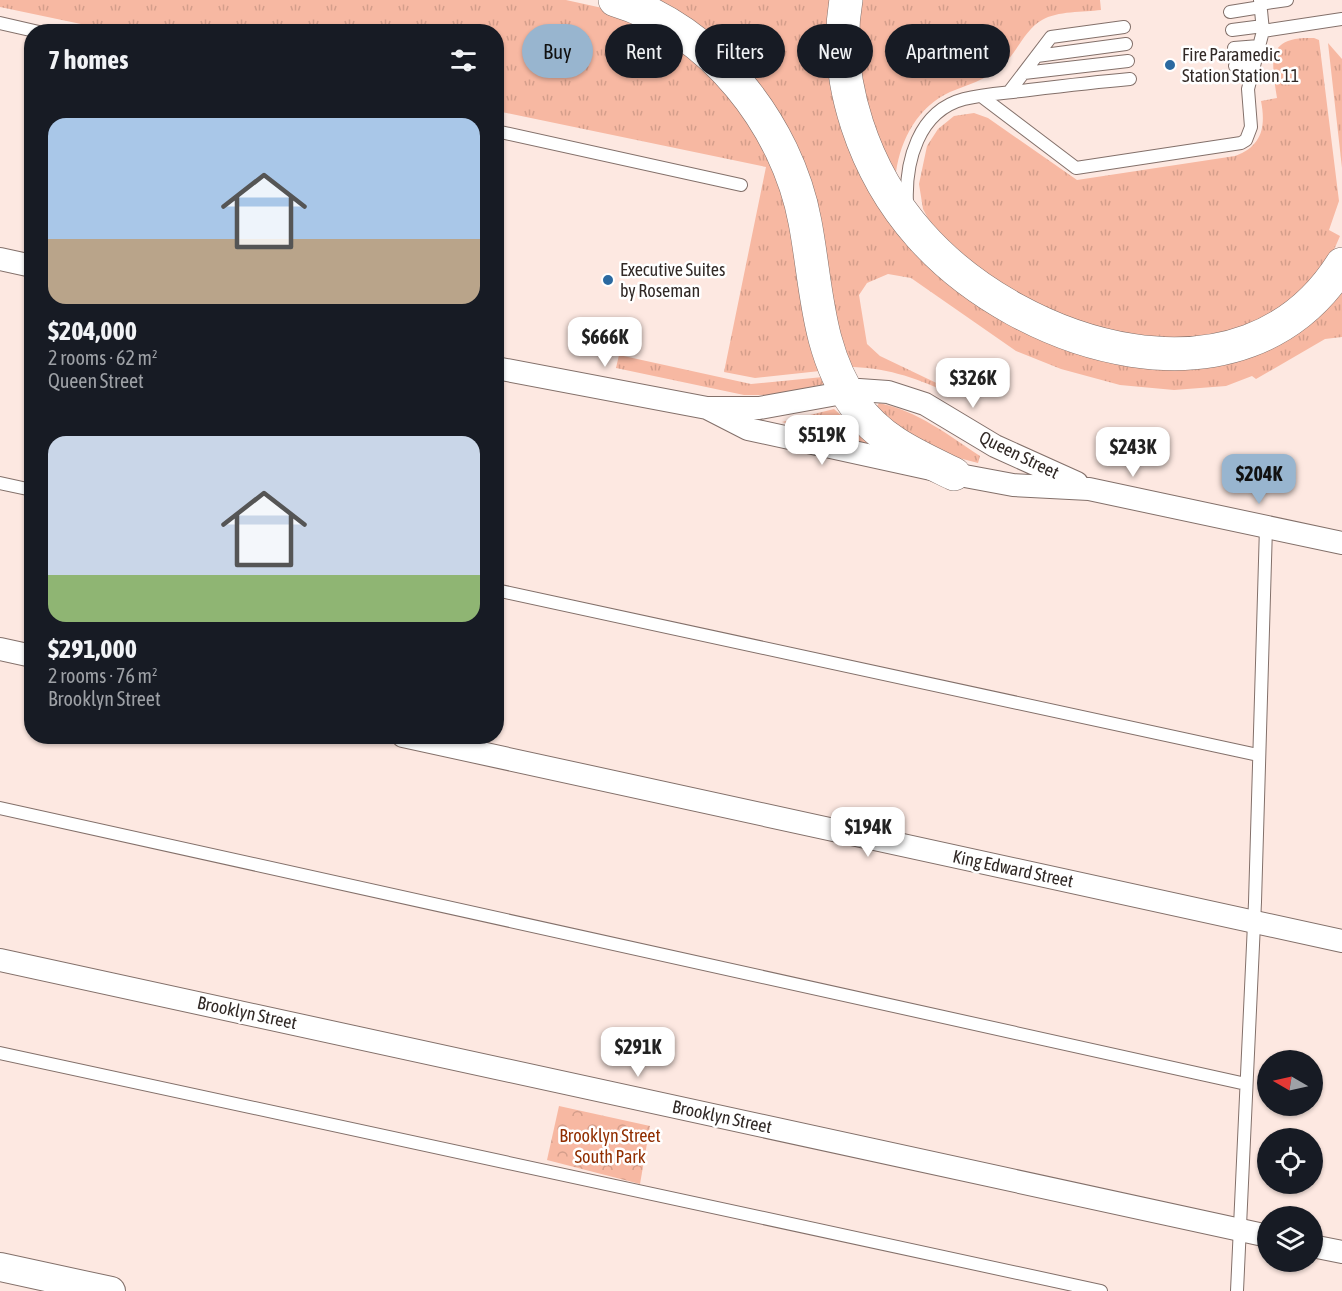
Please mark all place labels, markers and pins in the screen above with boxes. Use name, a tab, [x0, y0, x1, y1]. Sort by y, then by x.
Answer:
place label: Fire Paramedic Station Station 11	[1182, 44, 1299, 86]
marker: Fire Paramedic Station Station 11	[1163, 58, 1177, 72]
place label: Executive Suites by Roseman	[620, 259, 725, 301]
marker: Executive Suites by Roseman	[601, 273, 615, 287]
pin: $666K	[563, 317, 647, 368]
pin: $326K	[931, 358, 1015, 409]
pin: $519K	[780, 415, 864, 466]
pin: $243K	[1091, 427, 1175, 478]
pin: $204K	[1217, 454, 1301, 505]
pin: $194K	[826, 807, 910, 858]
pin: $291K	[596, 1027, 680, 1078]

